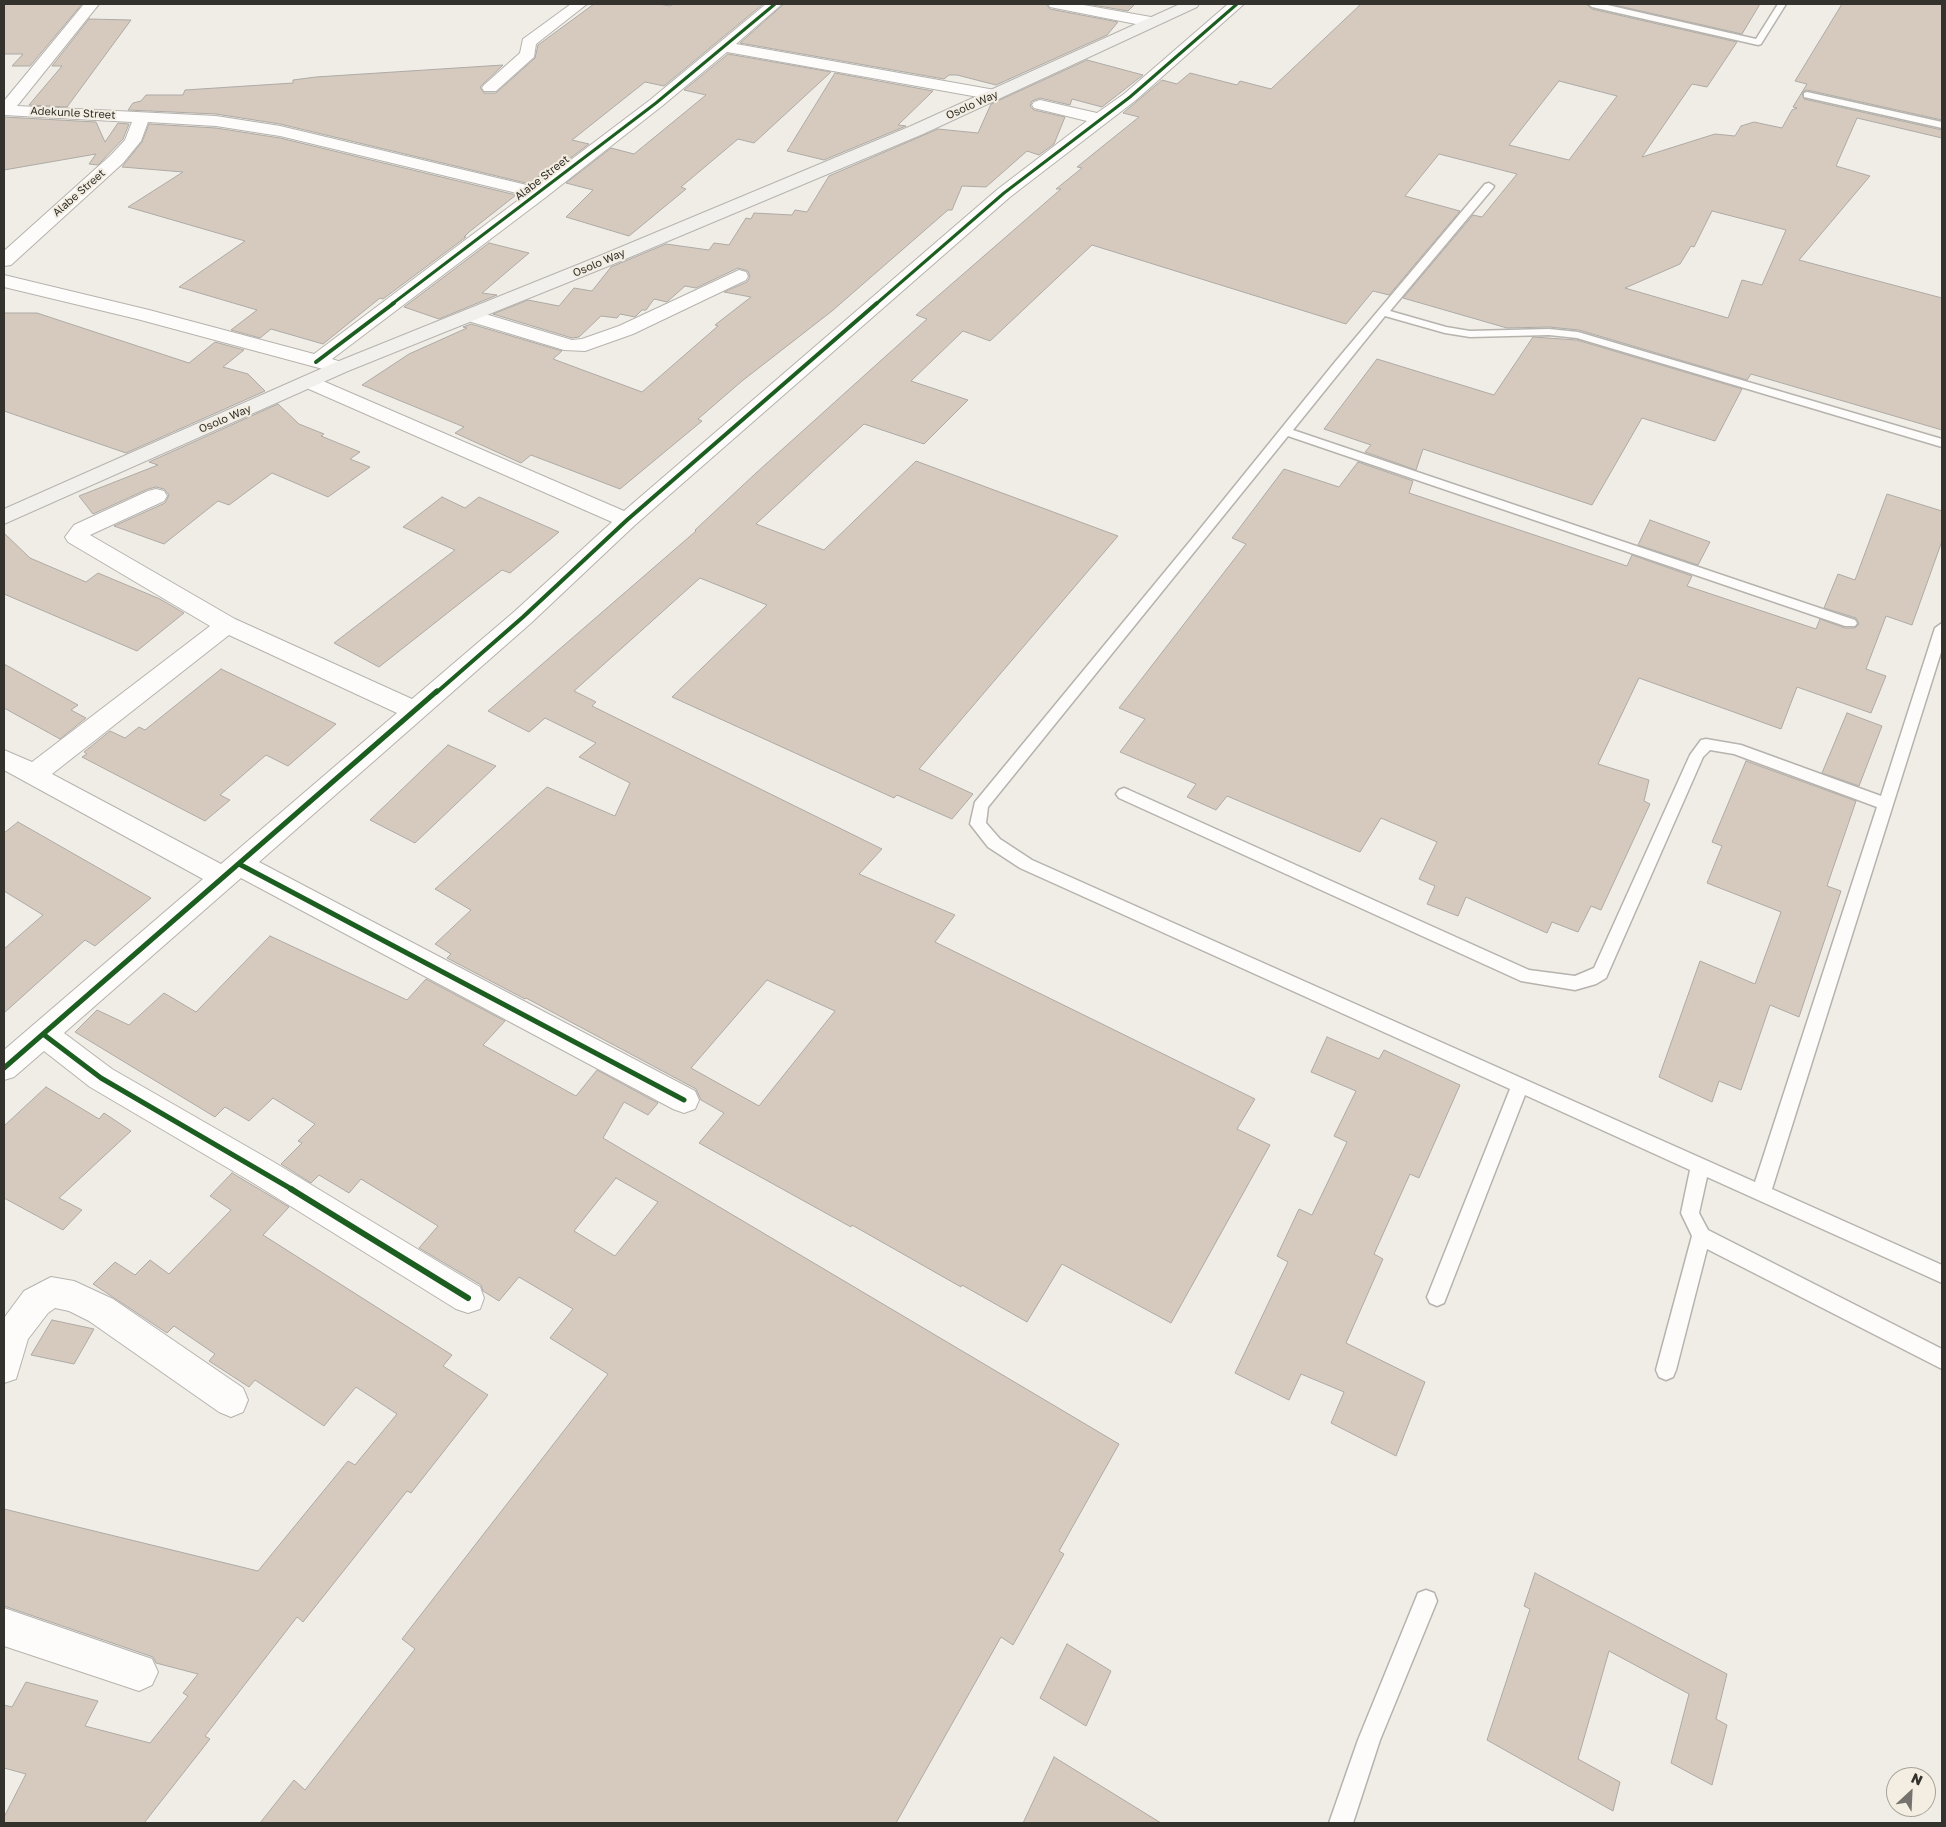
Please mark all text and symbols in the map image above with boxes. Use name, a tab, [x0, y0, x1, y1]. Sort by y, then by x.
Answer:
street label: Osolo Way	[944, 88, 1000, 122]
street label: Adekunle Street	[30, 104, 116, 122]
street label: Alabe Street	[512, 153, 572, 203]
street label: Alabe Street	[50, 167, 108, 219]
street label: Osolo Way	[571, 246, 627, 280]
street label: Osolo Way	[197, 402, 253, 436]
north arrow	[1886, 1767, 1936, 1817]
text: N	[1909, 1769, 1926, 1789]

